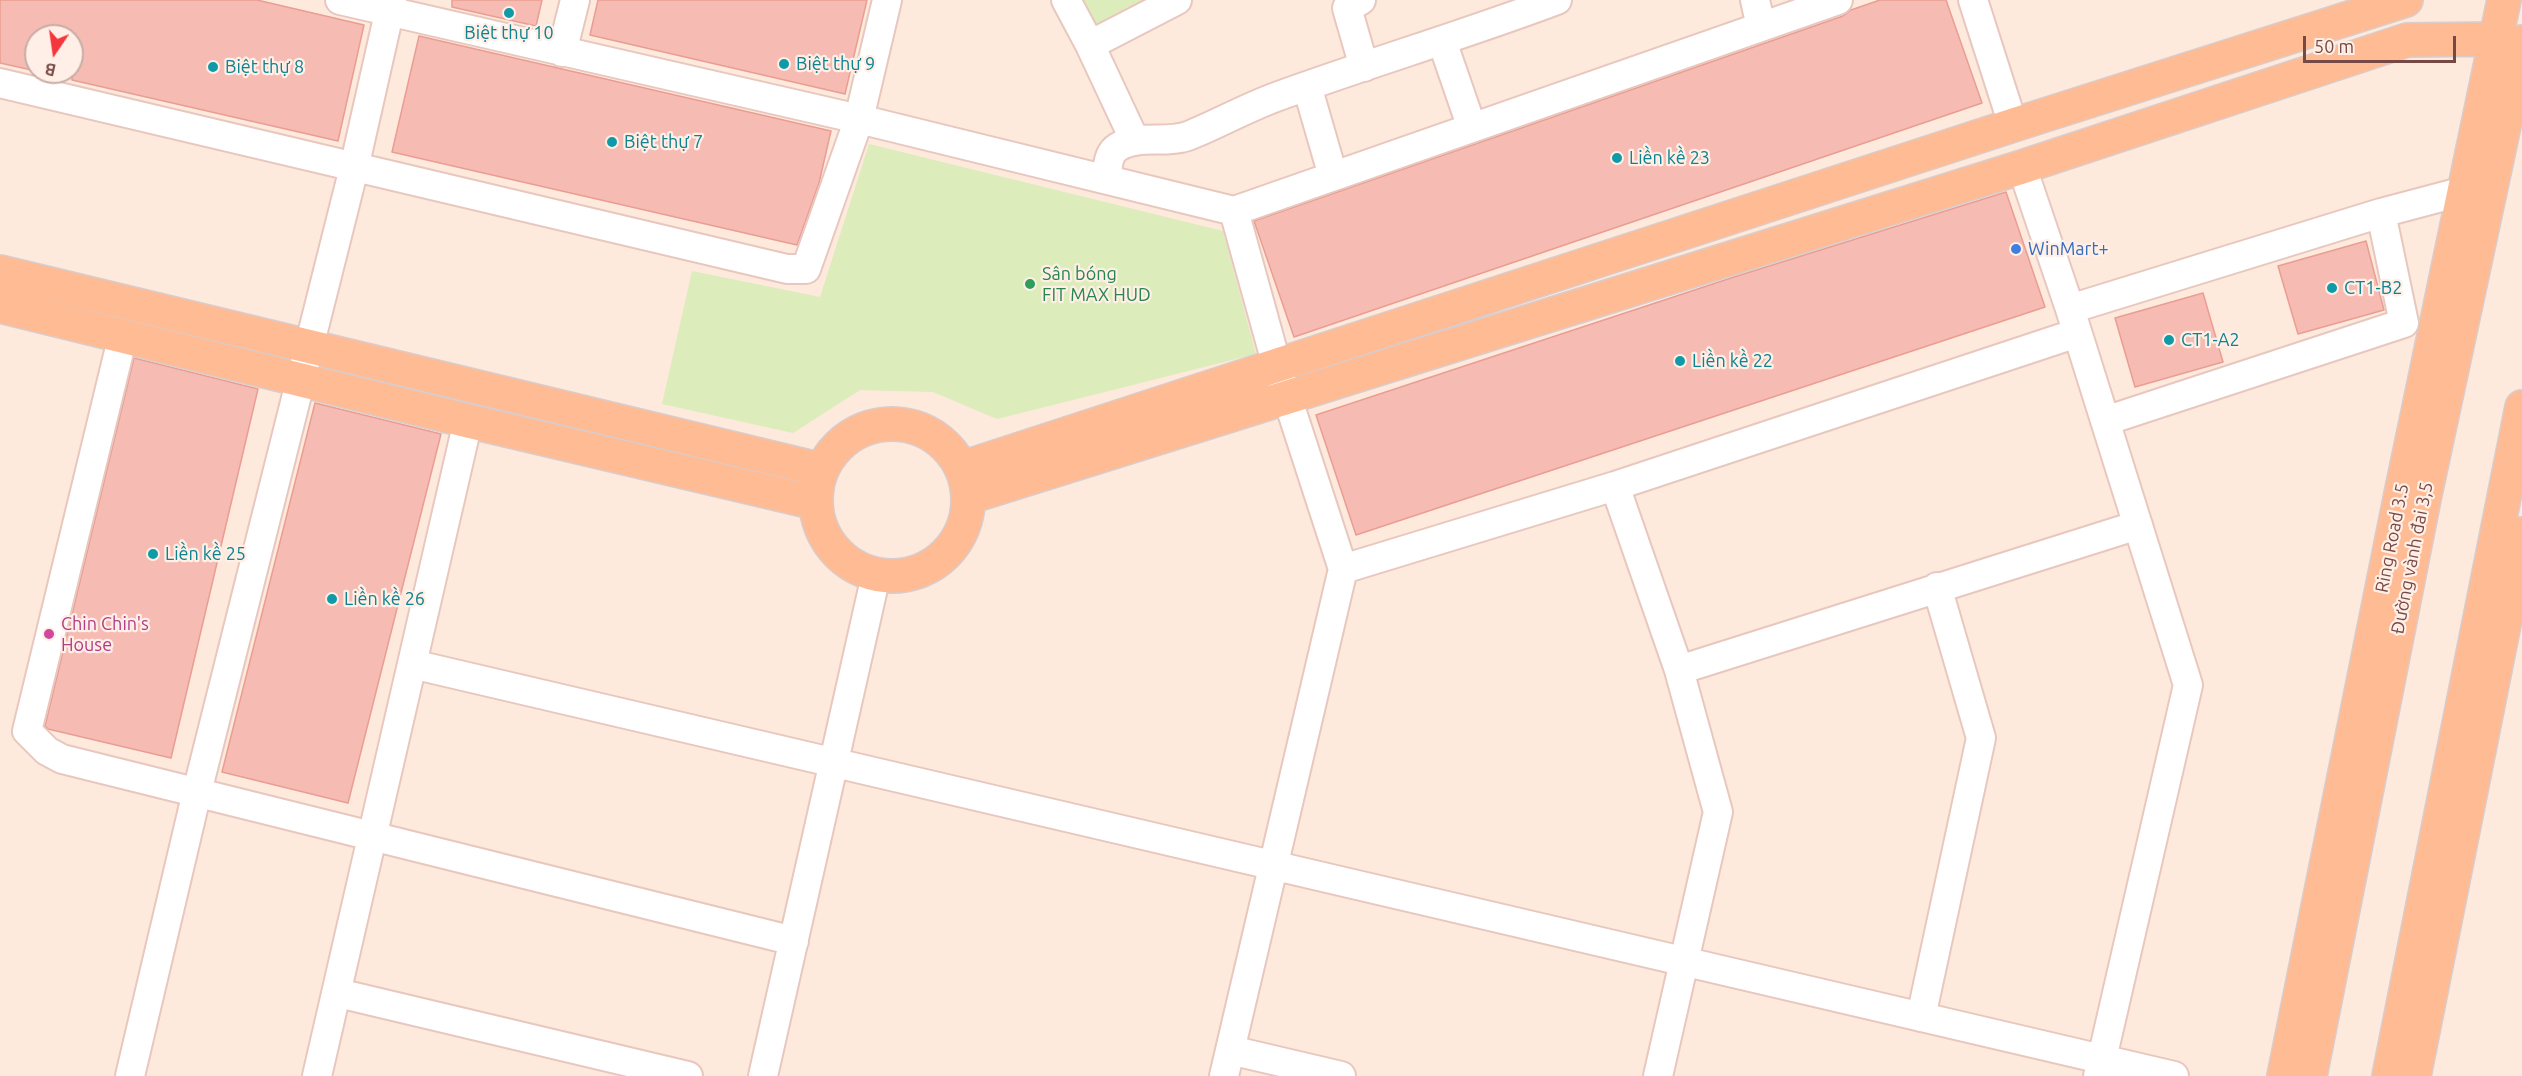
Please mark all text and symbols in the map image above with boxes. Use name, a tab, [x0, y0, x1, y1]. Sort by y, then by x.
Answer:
marker: Biệt thự 10	[502, 6, 516, 20]
place label: Biệt thự 10	[464, 22, 554, 44]
north arrow	[24, 24, 84, 84]
scale bar	[2306, 24, 2459, 62]
text: 50 m	[2314, 36, 2354, 56]
place label: Biệt thự 9	[796, 53, 875, 75]
place label: Biệt thự 8	[225, 56, 304, 78]
marker: Biệt thự 9	[777, 57, 791, 71]
text: B	[43, 60, 58, 80]
marker: Biệt thự 8	[206, 60, 220, 74]
place label: Biệt thự 7	[624, 131, 703, 153]
marker: Biệt thự 7	[605, 135, 619, 149]
place label: Liền kề 23	[1629, 147, 1710, 169]
marker: Liền kề 23	[1610, 151, 1624, 165]
place label: WinMart+	[2028, 238, 2109, 260]
marker: WinMart+	[2009, 242, 2023, 256]
place label: Sân bóng FIT MAX HUD	[1042, 263, 1151, 306]
marker: Sân bóng FIT MAX HUD	[1023, 277, 1037, 291]
place label: CT1-B2	[2344, 277, 2402, 299]
marker: CT1-B2	[2325, 281, 2339, 295]
place label: CT1-A2	[2181, 329, 2240, 351]
marker: CT1-A2	[2162, 333, 2176, 347]
place label: Liền kề 22	[1692, 350, 1773, 372]
marker: Liền kề 22	[1673, 354, 1687, 368]
street label: Đường vành đai 3,5	[2387, 480, 2437, 636]
street label: Ring Road 3.5	[2371, 482, 2413, 594]
place label: Liền kề 25	[165, 543, 246, 565]
marker: Liền kề 25	[146, 547, 160, 561]
place label: Liền kề 26	[344, 588, 425, 610]
marker: Liền kề 26	[325, 592, 339, 606]
place label: Chin Chin's House	[61, 613, 149, 656]
marker: Chin Chin's House	[42, 627, 56, 641]

